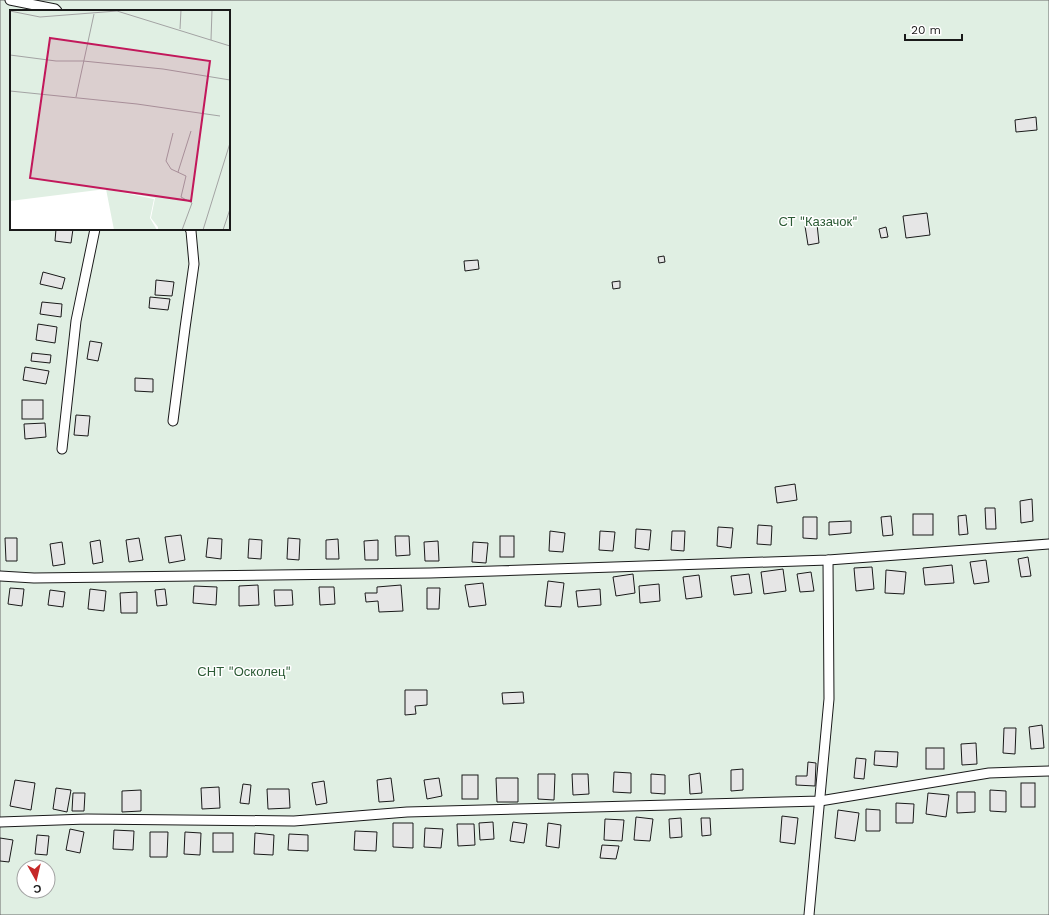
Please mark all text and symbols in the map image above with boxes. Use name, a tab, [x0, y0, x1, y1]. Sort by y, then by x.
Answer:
inset map	[10, 10, 230, 230]
scale bar	[905, 16, 962, 42]
text: 20 m	[911, 23, 941, 37]
park label: СТ "Казачок"	[778, 214, 858, 229]
park label: СНТ "Осколец"	[197, 664, 291, 679]
north arrow	[16, 859, 56, 899]
text: С	[32, 881, 42, 895]

